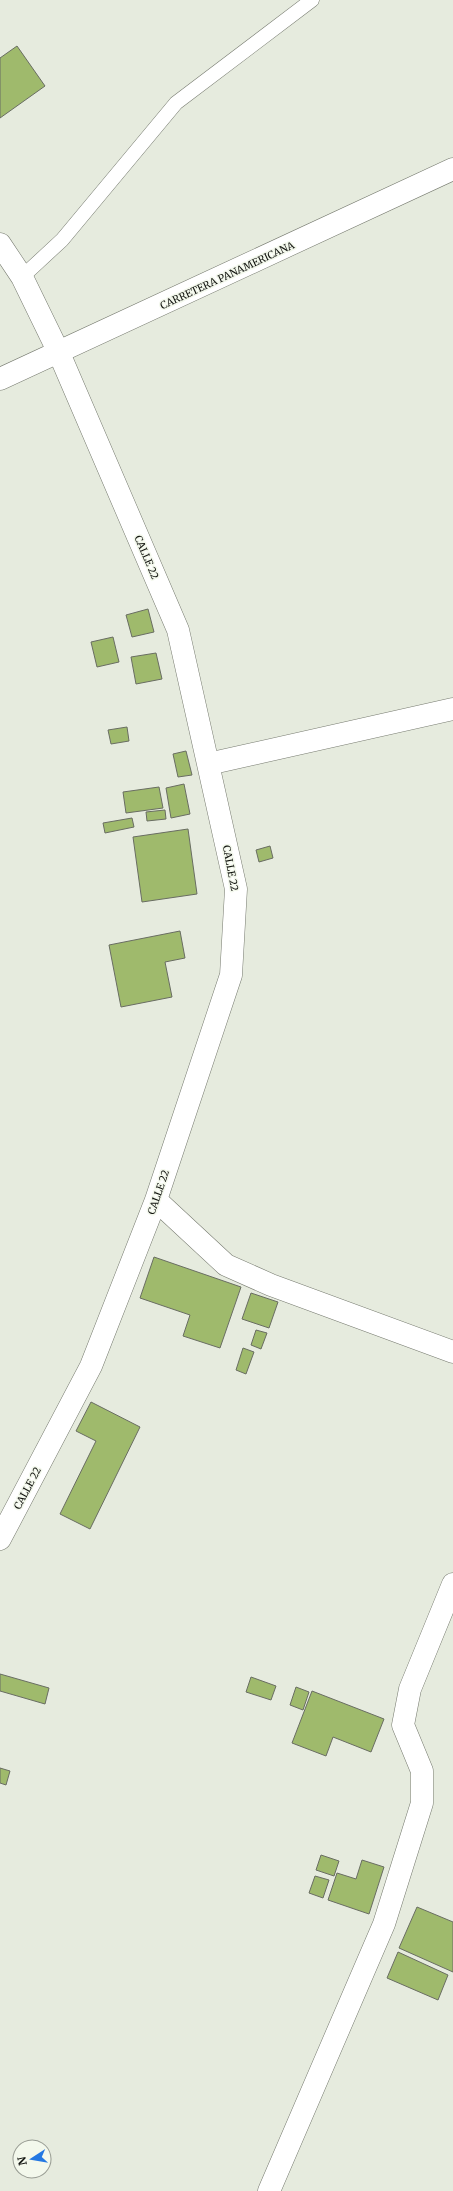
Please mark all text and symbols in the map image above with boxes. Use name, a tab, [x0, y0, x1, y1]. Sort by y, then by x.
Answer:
street label: CARRETERA PANAMERICANA	[158, 238, 297, 312]
street label: CALLE 22	[132, 533, 162, 581]
street label: CALLE 22	[220, 844, 241, 892]
street label: CALLE 22	[145, 1168, 172, 1216]
street label: CALLE 22	[11, 1465, 44, 1512]
north arrow	[12, 2139, 52, 2179]
text: N	[14, 2155, 30, 2167]

